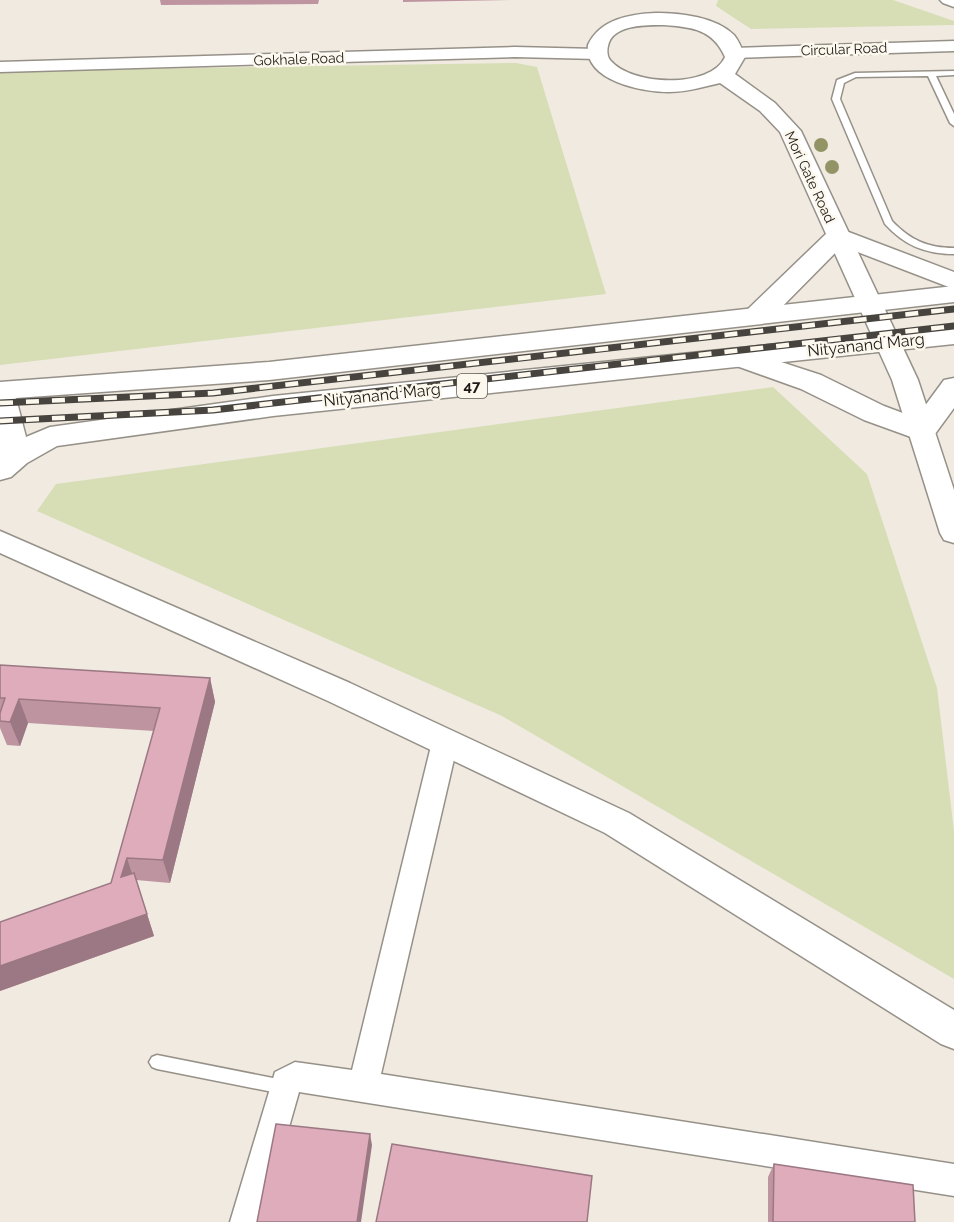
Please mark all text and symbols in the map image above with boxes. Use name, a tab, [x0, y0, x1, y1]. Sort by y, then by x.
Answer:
street label: Circular Road	[800, 39, 888, 59]
street label: Gokhale Road	[253, 49, 345, 69]
street label: Mori Gate Road	[782, 129, 838, 225]
street label: Nityanand Marg	[806, 329, 926, 361]
road number: 47	[457, 374, 487, 398]
street label: Nityanand Marg	[322, 379, 442, 411]

